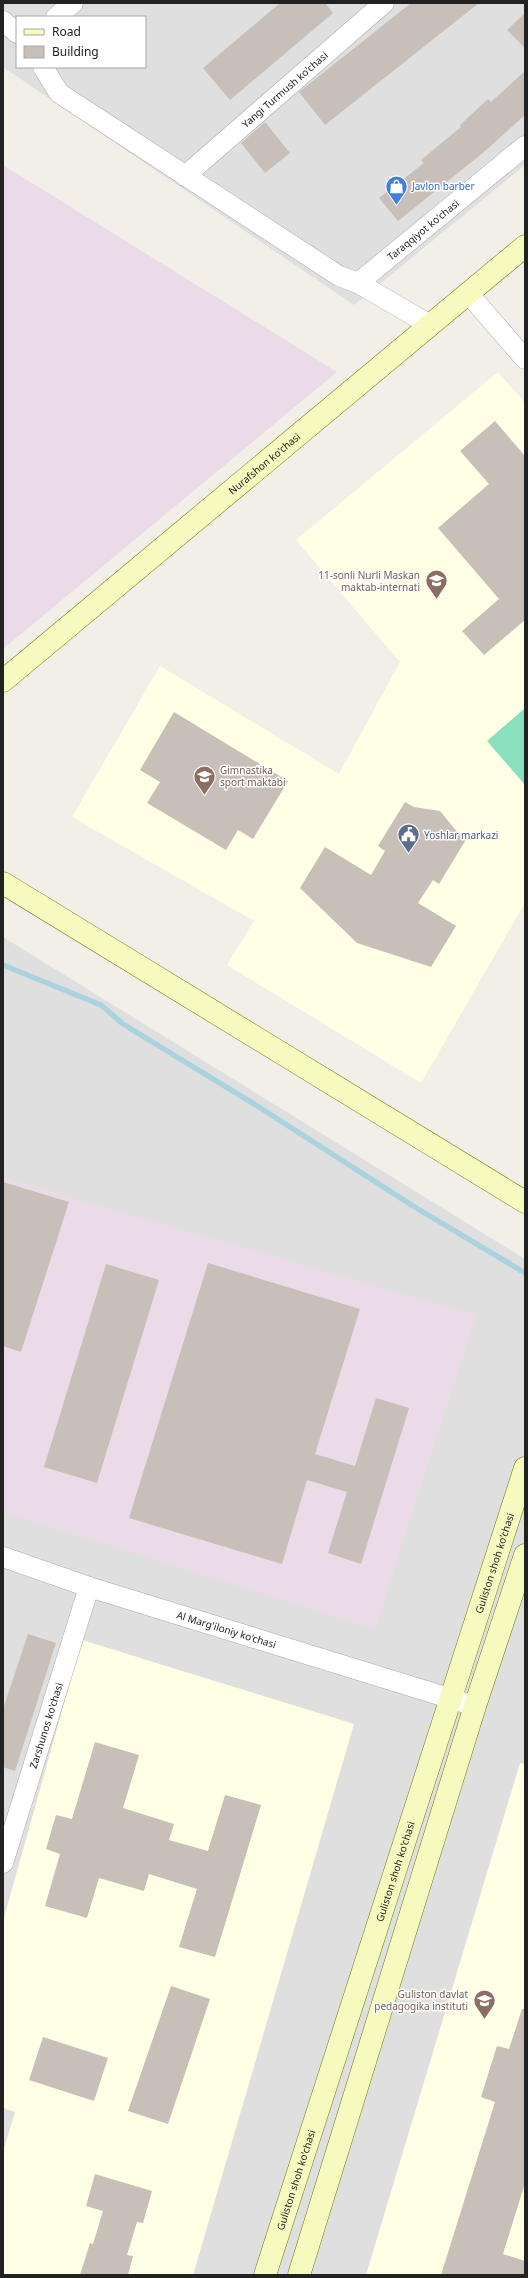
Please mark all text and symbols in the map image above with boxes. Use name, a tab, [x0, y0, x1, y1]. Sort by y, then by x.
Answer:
legend	[16, 16, 146, 68]
text: Road	[52, 23, 81, 40]
text: Building	[52, 43, 99, 60]
street label: Yangi Turmush ko'chasi	[239, 48, 331, 131]
shop icon: Javlon barber	[384, 173, 410, 206]
place label: Javlon barber	[411, 179, 475, 193]
street label: Taraqqiyot ko'chasi	[384, 196, 462, 263]
street label: Nurafshon ko'chasi	[225, 429, 303, 497]
place label: 11-sonli Nurli Maskan maktab-internati	[318, 568, 420, 594]
school or university icon: 11-sonli Nurli Maskan maktab-internati	[423, 568, 449, 601]
school or university icon: Gimnastika sport maktabi	[192, 763, 218, 796]
place label: Gimnastika sport maktabi	[220, 763, 286, 789]
public building icon: Yoshlar markazi	[396, 822, 422, 855]
place label: Yoshlar markazi	[424, 828, 498, 842]
street label: Guliston shoh ko'chasi	[472, 1511, 517, 1615]
street label: Al Marg'iloniy ko'chasi	[175, 1607, 278, 1651]
street label: Zarshunos ko'chasi	[26, 1681, 66, 1770]
street label: Guliston shoh ko'chasi	[372, 1819, 418, 1923]
place label: Guliston davlat pedagogika instituti	[374, 1987, 468, 2013]
school or university icon: Guliston davlat pedagogika instituti	[471, 1987, 497, 2020]
street label: Guliston shoh ko'chasi	[273, 2128, 318, 2232]

